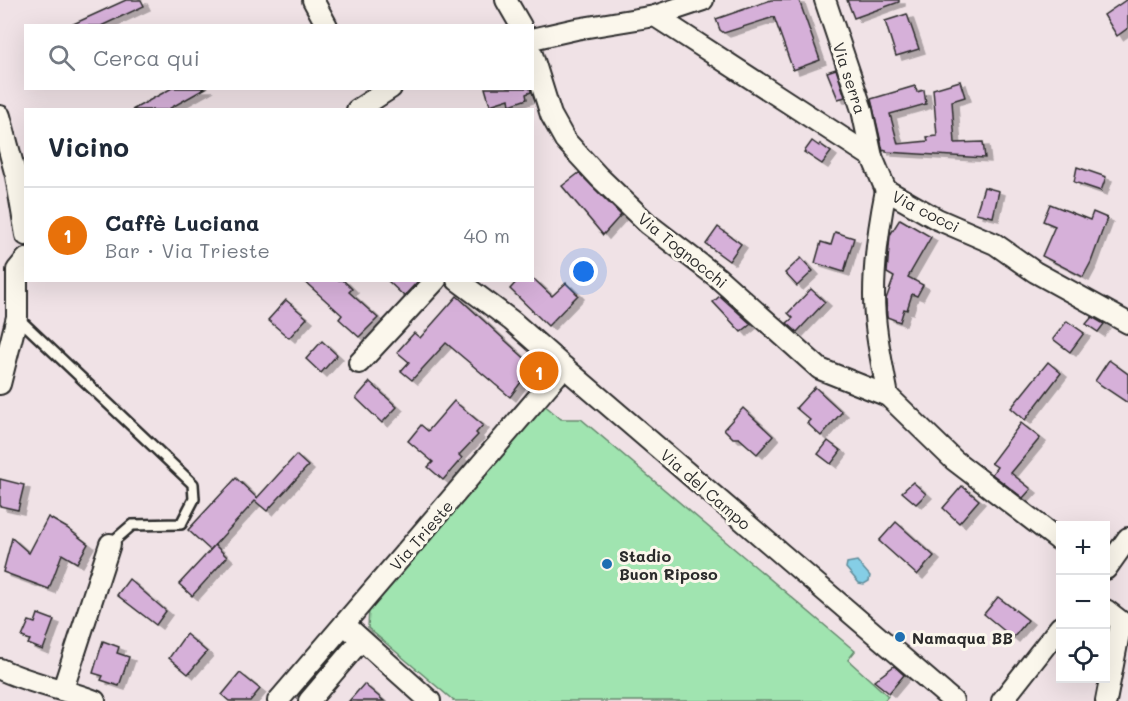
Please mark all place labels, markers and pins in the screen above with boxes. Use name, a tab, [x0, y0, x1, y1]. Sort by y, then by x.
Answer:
pin: 1	[520, 348, 558, 394]
place label: Stadio Buon Riposo	[619, 545, 718, 584]
marker: Stadio Buon Riposo	[600, 557, 614, 571]
place label: Namaqua BB	[912, 627, 1013, 648]
marker: Namaqua BB	[893, 630, 907, 644]

